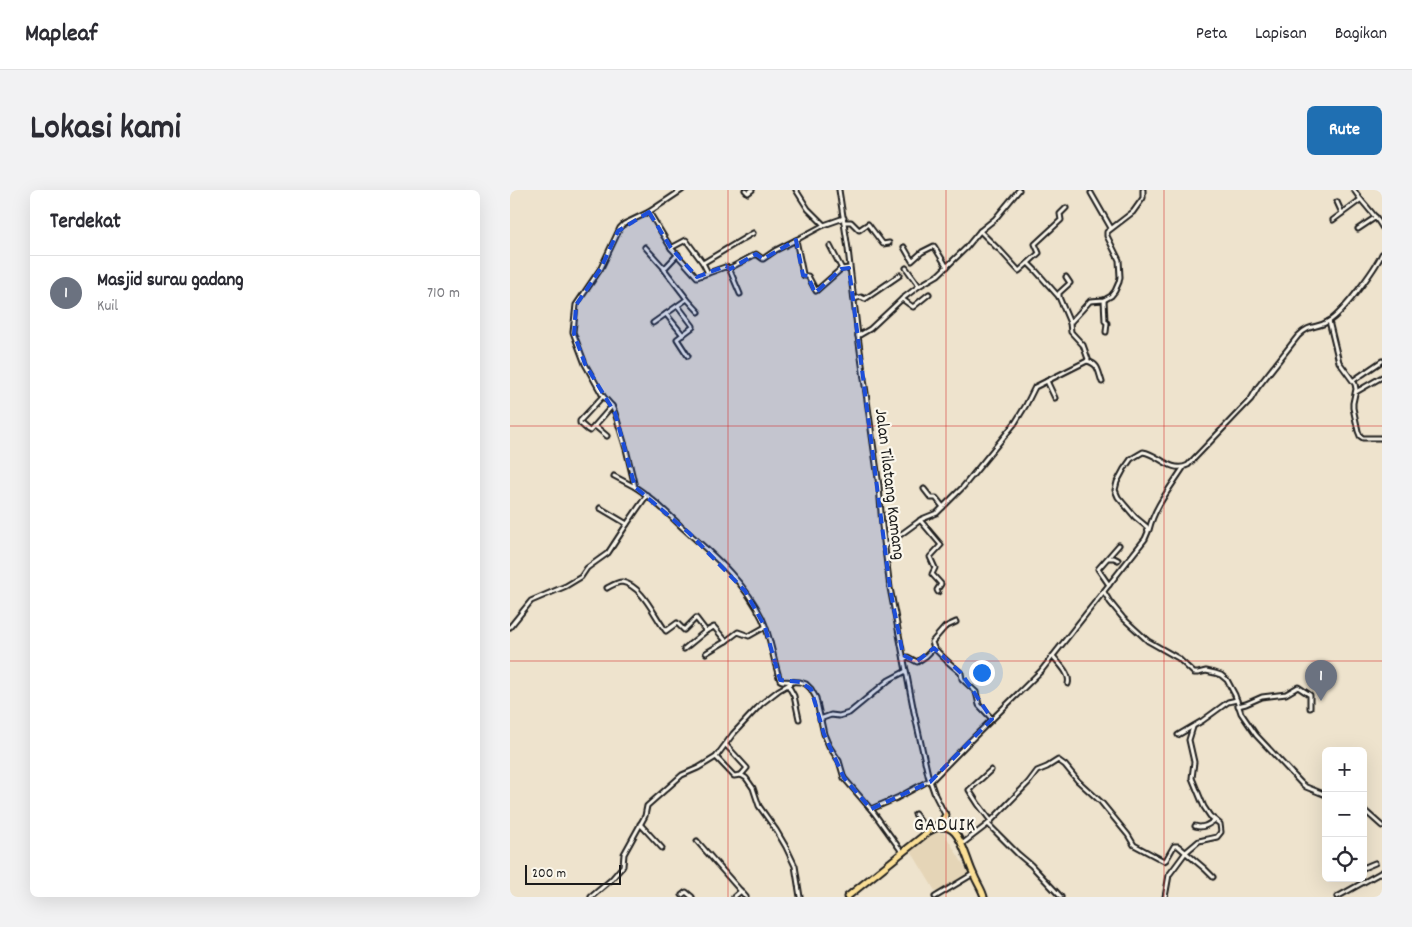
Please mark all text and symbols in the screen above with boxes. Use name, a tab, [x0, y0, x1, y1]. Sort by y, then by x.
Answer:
text: Mapleaf	[25, 18, 97, 52]
text: Peta	[1196, 22, 1227, 47]
text: Lapisan	[1255, 22, 1307, 47]
text: Bagikan	[1335, 22, 1387, 47]
text: Lokasi kami	[30, 105, 181, 155]
button: Rute	[1307, 106, 1382, 155]
text: Terdekat	[50, 208, 121, 238]
text: Masjid surau gadang	[97, 268, 244, 295]
text: 1	[64, 282, 68, 305]
text: 710 m	[427, 282, 460, 305]
text: Kuil	[97, 295, 118, 318]
street label: Jalan Tilatang Kamang	[867, 407, 910, 562]
your location	[969, 660, 995, 686]
pin: 1	[1305, 660, 1337, 701]
map controls	[1322, 747, 1367, 882]
button: +	[1322, 747, 1367, 792]
button: −	[1322, 792, 1367, 837]
district label: GADUIK	[914, 812, 976, 840]
button: locate	[1322, 837, 1367, 882]
scale bar	[525, 862, 621, 885]
text: 200 m	[532, 864, 566, 884]

